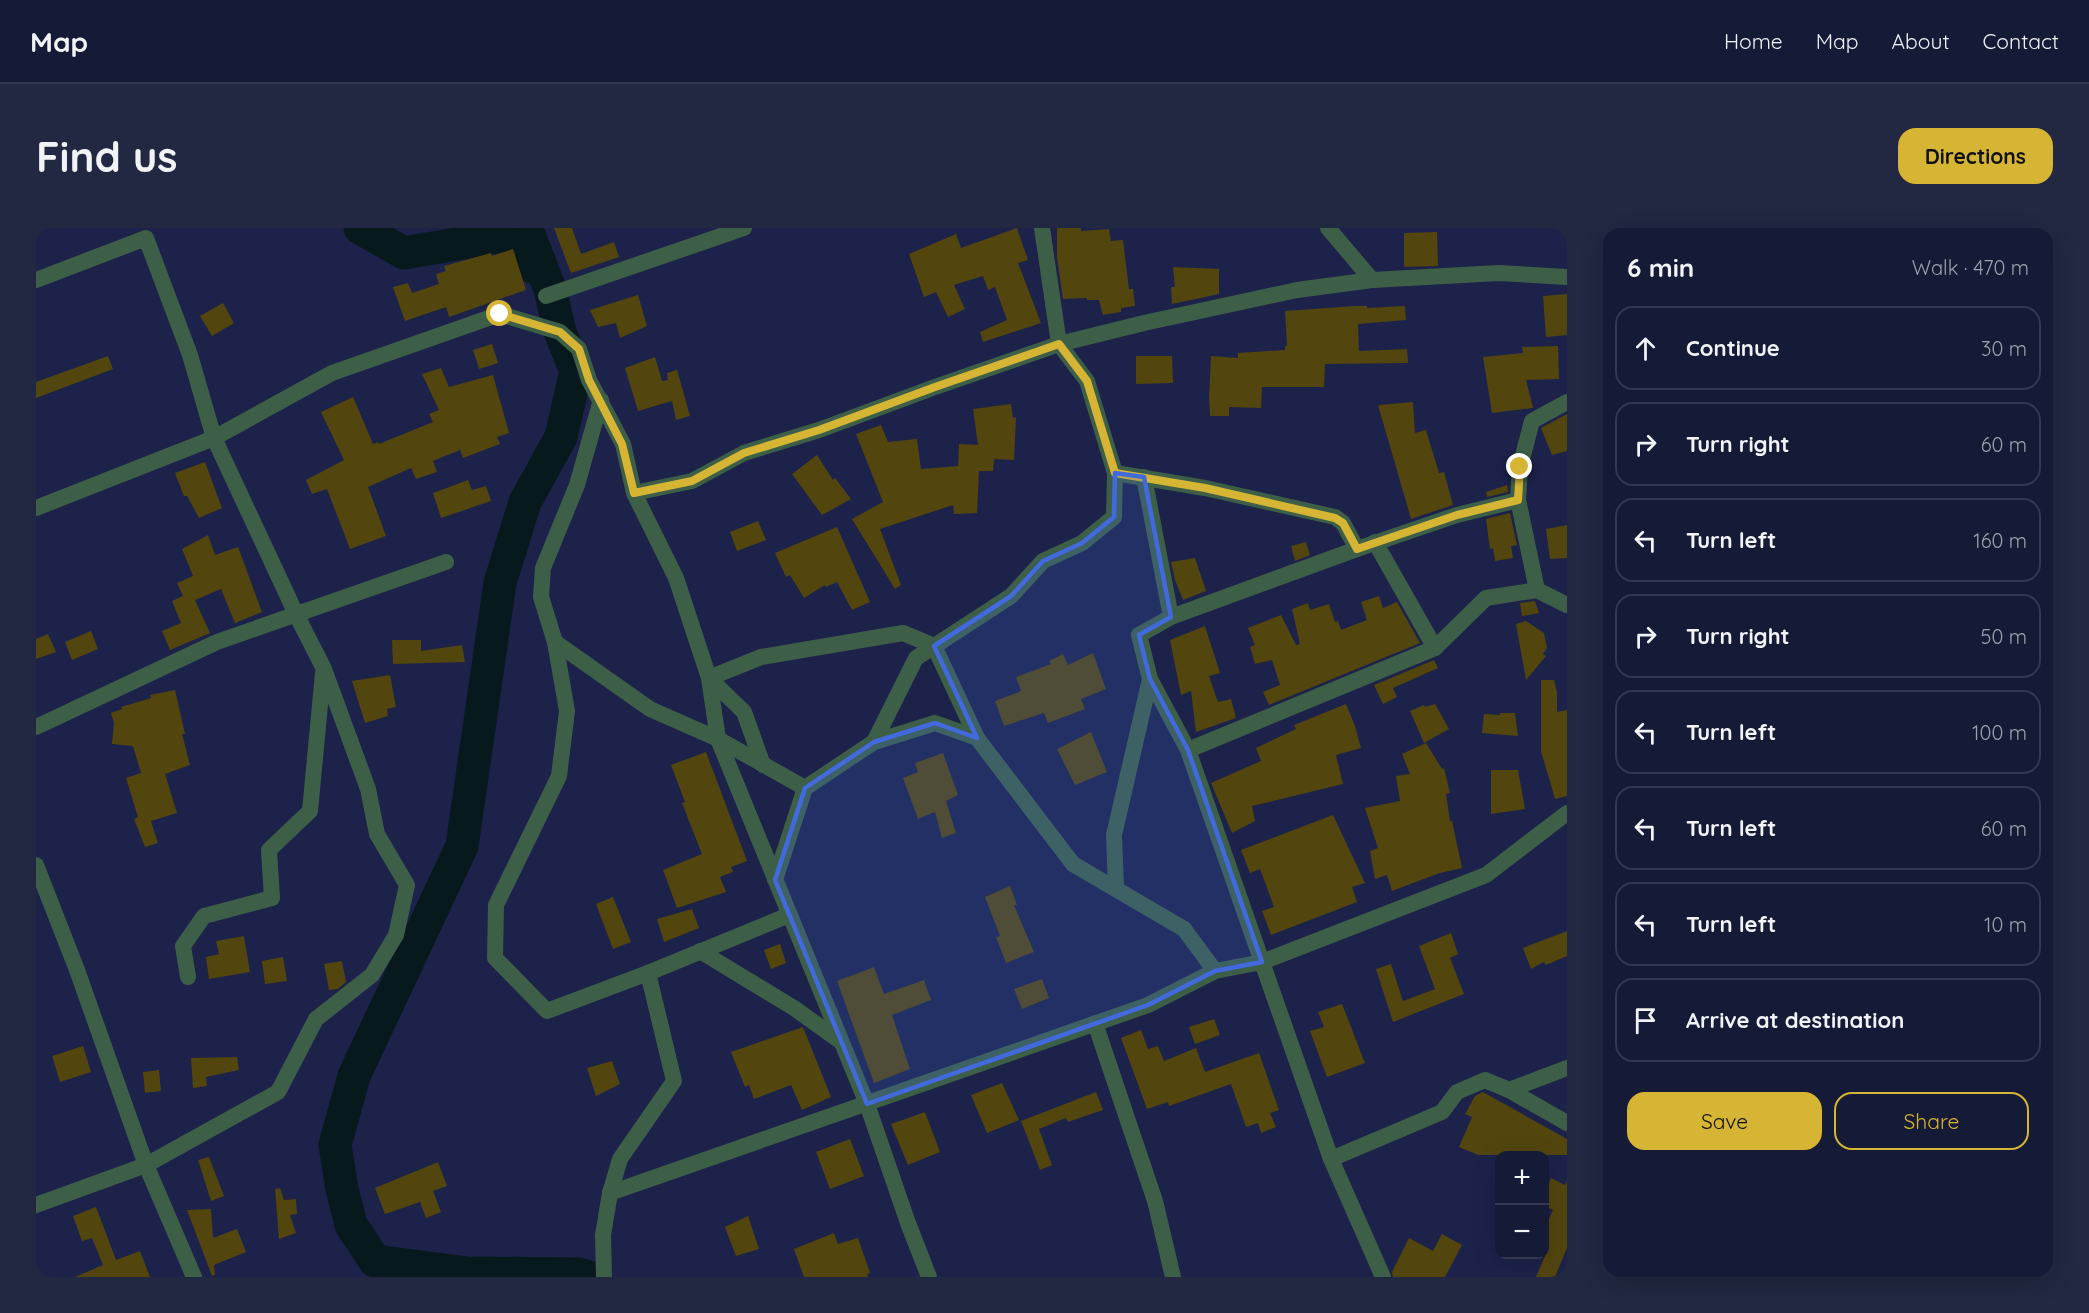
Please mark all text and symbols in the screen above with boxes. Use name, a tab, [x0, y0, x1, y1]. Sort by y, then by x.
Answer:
text: Map	[30, 24, 88, 59]
text: Home	[1724, 28, 1783, 54]
text: Map	[1816, 28, 1859, 54]
text: About	[1892, 28, 1950, 54]
text: Contact	[1983, 28, 2059, 54]
button: Directions	[1898, 128, 2053, 184]
text: Find us	[36, 130, 178, 183]
text: 6 min	[1627, 251, 1694, 284]
text: Walk · 470 m	[1912, 255, 2029, 280]
route start	[486, 300, 512, 326]
icon: ahead	[1629, 332, 1662, 365]
text: Continue	[1686, 334, 1780, 362]
text: 30 m	[1981, 336, 2027, 361]
icon: right	[1629, 428, 1662, 461]
text: Turn right	[1686, 430, 1790, 458]
text: 60 m	[1981, 432, 2027, 457]
route end	[1506, 453, 1532, 479]
icon: left	[1629, 524, 1662, 557]
text: Turn left	[1686, 526, 1776, 554]
text: 160 m	[1973, 528, 2027, 553]
icon: right	[1629, 620, 1662, 653]
text: Turn right	[1686, 622, 1790, 650]
text: 50 m	[1981, 624, 2027, 649]
icon: left	[1629, 716, 1662, 749]
text: Turn left	[1686, 718, 1776, 746]
text: 100 m	[1972, 720, 2027, 745]
icon: left	[1629, 812, 1662, 845]
text: Turn left	[1686, 814, 1776, 842]
text: 60 m	[1981, 816, 2027, 841]
icon: left	[1629, 908, 1662, 941]
text: Turn left	[1686, 910, 1776, 938]
text: 10 m	[1984, 912, 2027, 937]
icon: arrive	[1629, 1004, 1662, 1037]
text: Arrive at destination	[1686, 1006, 1904, 1034]
button: Save	[1627, 1092, 1822, 1150]
button: Share	[1834, 1092, 2029, 1150]
map controls	[1495, 1151, 1549, 1259]
button: +	[1495, 1151, 1549, 1205]
button: −	[1495, 1205, 1549, 1259]

